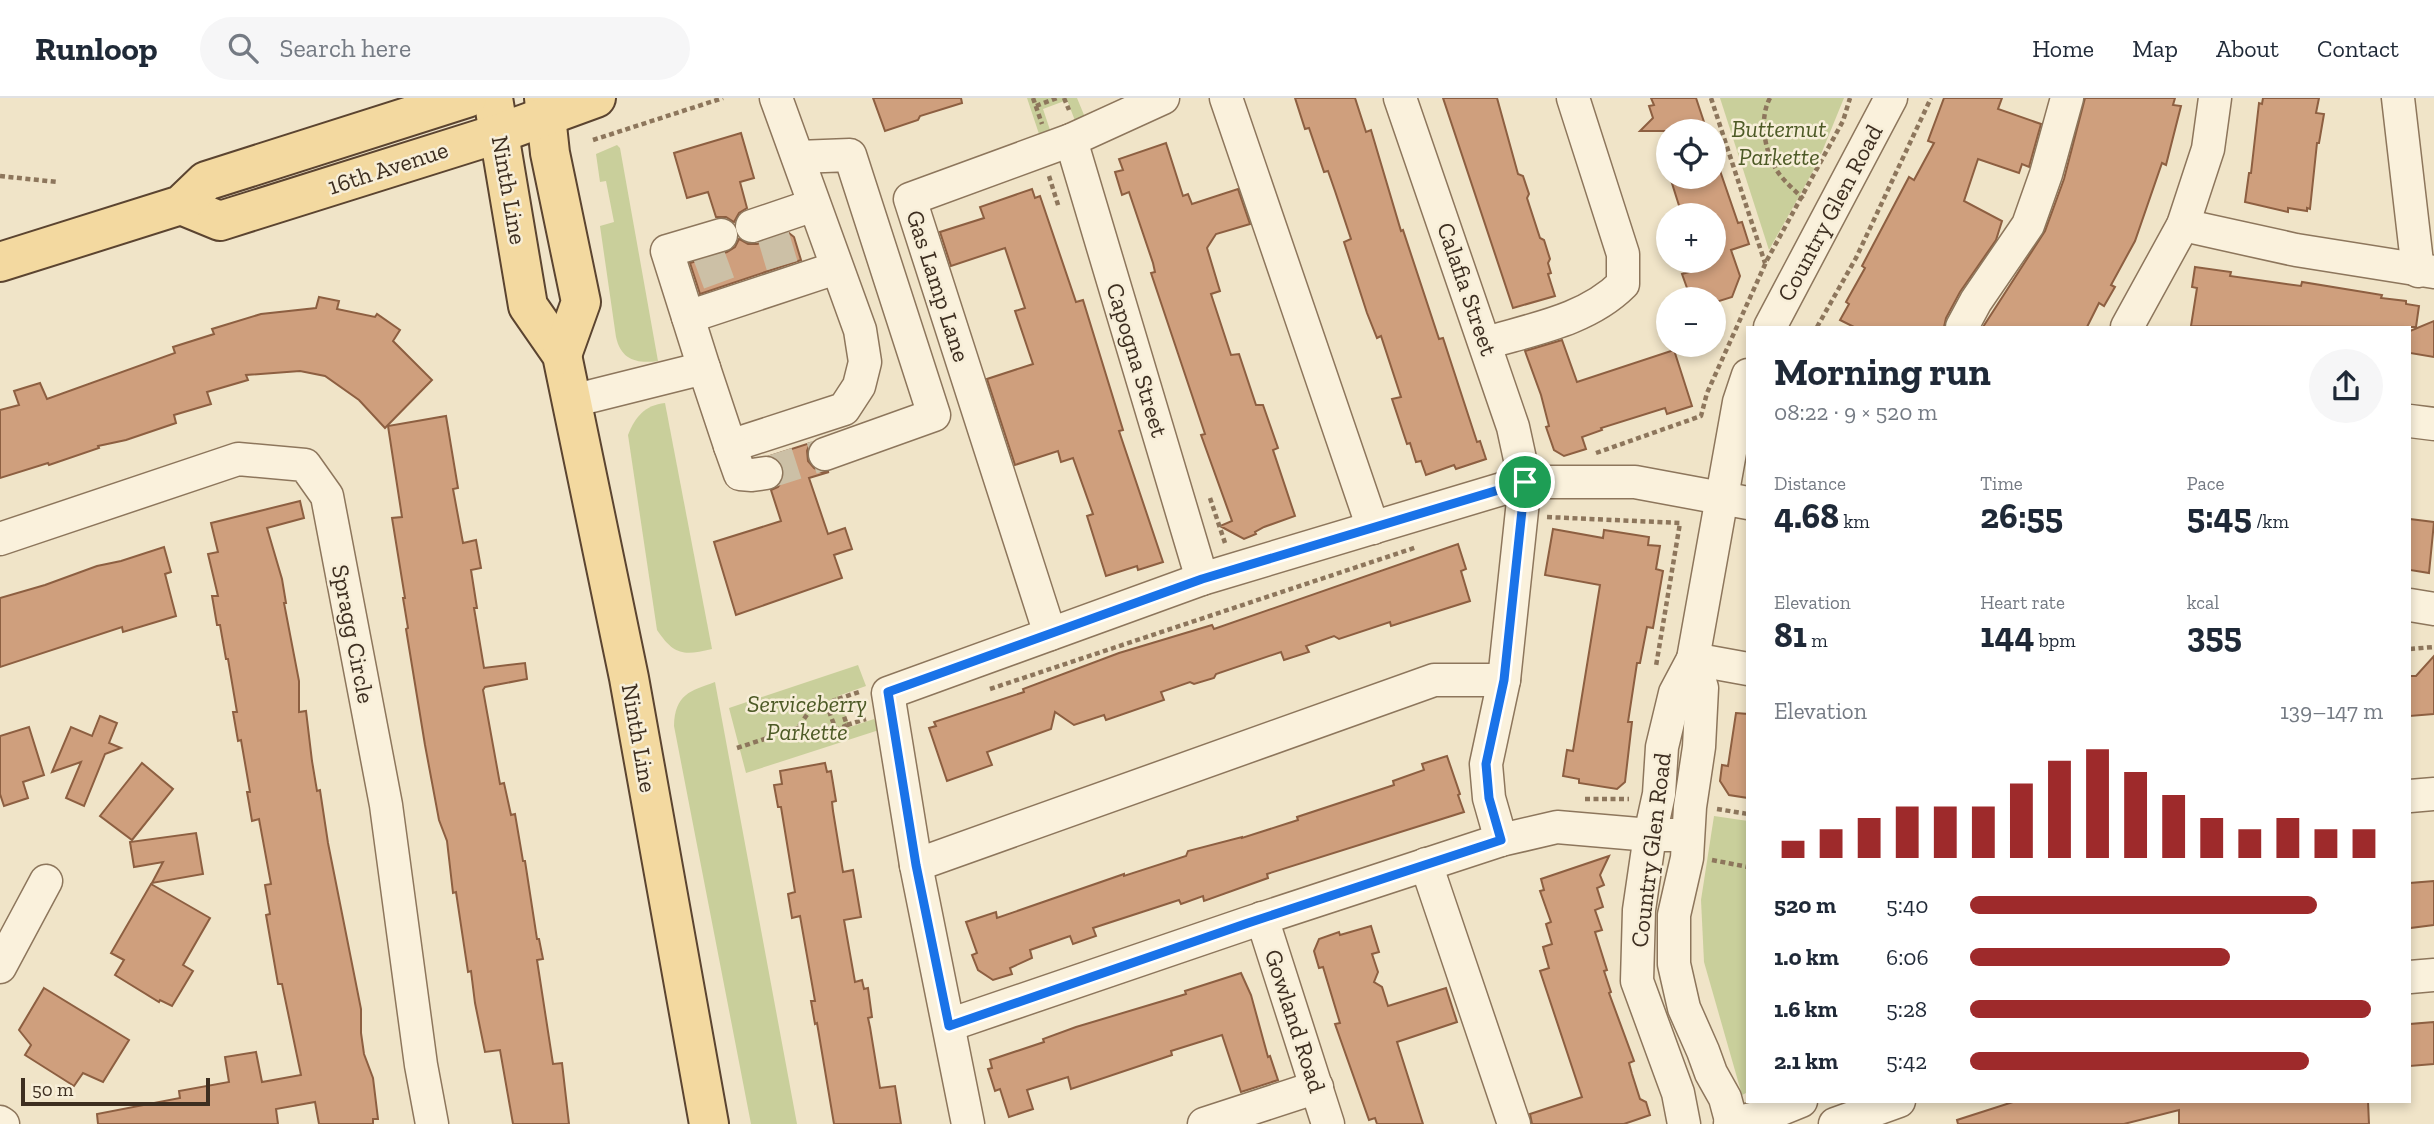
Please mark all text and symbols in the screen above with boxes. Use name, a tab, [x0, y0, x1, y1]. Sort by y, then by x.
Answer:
search box	[200, 17, 690, 80]
text: Runloop	[35, 29, 158, 68]
icon: search	[224, 29, 262, 67]
text: Search here	[280, 32, 411, 64]
text: Home	[2032, 34, 2094, 63]
text: Map	[2132, 34, 2178, 63]
text: About	[2216, 34, 2279, 63]
text: Contact	[2317, 34, 2399, 63]
park label: Butternut Parkette	[1731, 114, 1827, 171]
map controls	[1656, 119, 1726, 357]
button: locate	[1656, 119, 1726, 189]
street label: Country Glen Road	[1771, 119, 1888, 306]
street label: Ninth Line	[486, 133, 533, 247]
street label: 16th Avenue	[324, 134, 452, 201]
button: +	[1656, 203, 1726, 273]
street label: Gas Lamp Lane	[900, 206, 977, 365]
street label: Calafia Street	[1431, 218, 1504, 359]
street label: Capogna Street	[1100, 279, 1175, 441]
button: −	[1656, 287, 1726, 357]
text: Morning run	[1774, 349, 1991, 395]
button: share	[2309, 349, 2383, 423]
text: 08:22 · 9 × 520 m	[1774, 398, 1937, 426]
pin	[1495, 452, 1555, 512]
icon: arrive	[1506, 463, 1544, 501]
text: Distance	[1774, 472, 1846, 495]
text: Time	[1980, 472, 2023, 495]
text: Pace	[2187, 472, 2224, 495]
text: 4.68	[1774, 495, 1839, 537]
text: 26:55	[1980, 495, 2063, 537]
text: 5:45	[2187, 495, 2252, 537]
text: km	[1839, 510, 1870, 533]
text: /km	[2252, 510, 2289, 533]
street label: Spragg Circle	[326, 562, 381, 706]
text: Elevation	[1774, 591, 1851, 614]
text: Heart rate	[1980, 591, 2065, 614]
text: kcal	[2187, 591, 2219, 614]
text: 81	[1774, 614, 1807, 656]
text: 144	[1980, 614, 2034, 656]
text: 355	[2187, 614, 2242, 656]
text: m	[1807, 629, 1828, 652]
text: bpm	[2034, 629, 2076, 652]
street label: Ninth Line	[616, 681, 663, 795]
park label: Serviceberry Parkette	[747, 689, 867, 746]
text: Elevation	[1774, 697, 1867, 725]
text: 139–147 m	[2280, 697, 2383, 725]
street label: Country Glen Road	[1624, 751, 1677, 949]
text: 520 m	[1774, 891, 1836, 919]
text: 5:40	[1886, 891, 1929, 919]
text: 1.0 km	[1774, 943, 1839, 971]
text: 6:06	[1886, 943, 1929, 971]
street label: Gowland Road	[1259, 946, 1332, 1096]
text: 1.6 km	[1774, 995, 1838, 1023]
text: 5:28	[1886, 995, 1927, 1023]
text: 2.1 km	[1774, 1047, 1838, 1075]
text: 5:42	[1886, 1047, 1927, 1075]
scale bar	[21, 1075, 210, 1107]
text: 50 m	[32, 1078, 73, 1101]

